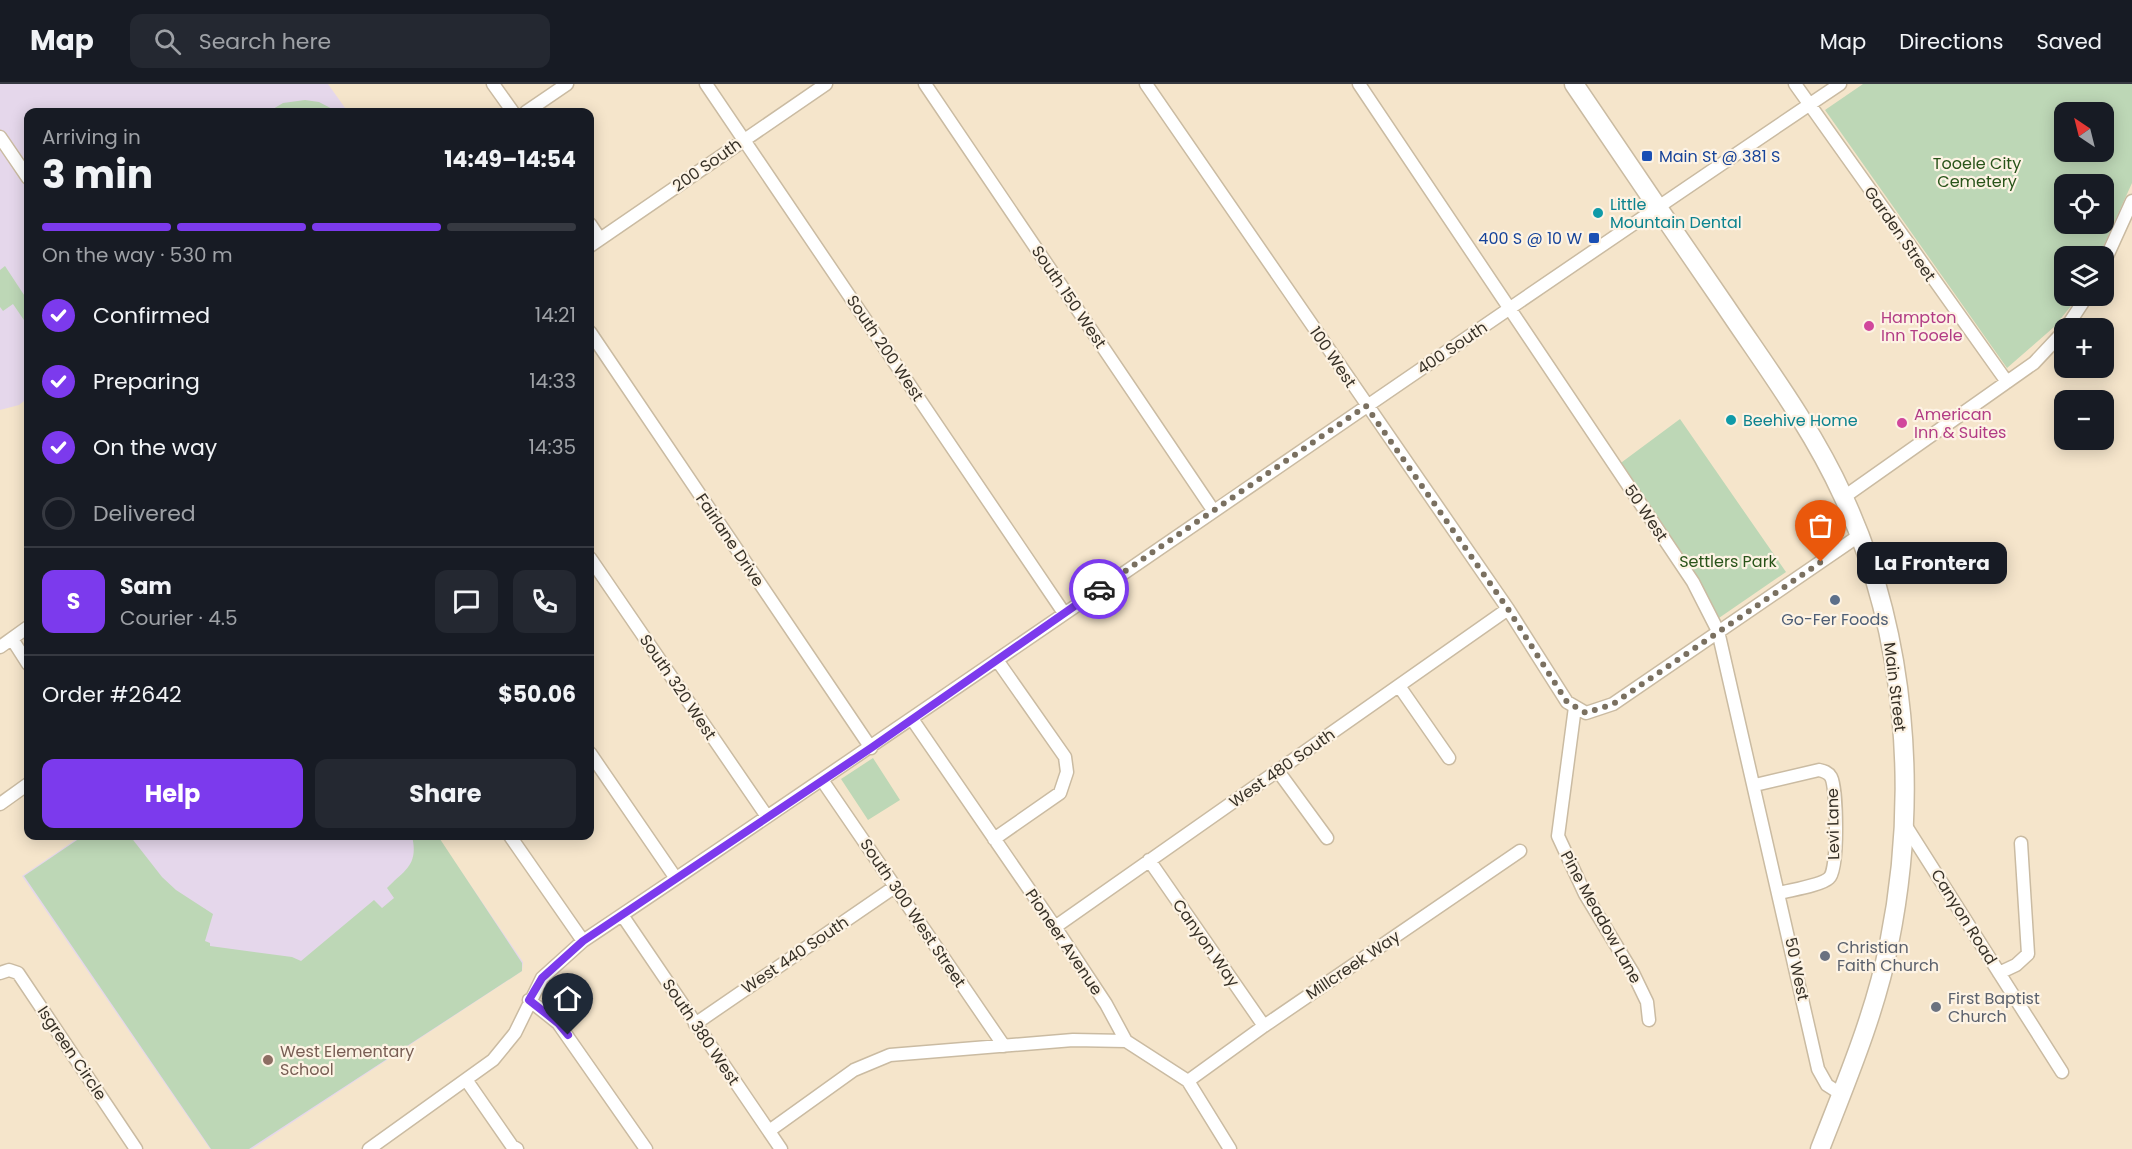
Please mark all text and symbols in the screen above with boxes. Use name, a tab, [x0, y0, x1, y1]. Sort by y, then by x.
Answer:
search box	[130, 14, 550, 68]
text: Map	[30, 21, 94, 60]
icon: search	[151, 25, 184, 58]
text: Search here	[199, 26, 331, 57]
text: Map	[1820, 27, 1866, 56]
text: Directions	[1899, 27, 2003, 56]
text: Saved	[2036, 27, 2102, 56]
north arrow	[2054, 102, 2114, 162]
map controls	[2054, 102, 2114, 450]
text: Arriving in	[42, 123, 141, 151]
street label: 200 South	[668, 133, 746, 197]
text: 14:49–14:54	[444, 144, 576, 175]
place label: Main St @ 381 S	[1659, 145, 1780, 168]
text: 3 min	[42, 147, 153, 202]
marker: Main St @ 381 S	[1640, 149, 1654, 163]
park label: Tooele City Cemetery	[1933, 152, 2021, 193]
button: locate	[2054, 174, 2114, 234]
street label: Garden Street	[1859, 182, 1941, 286]
place label: Little Mountain Dental	[1610, 193, 1742, 234]
marker: Little Mountain Dental	[1591, 206, 1605, 220]
place label: 400 S @ 10 W	[1478, 227, 1582, 250]
marker: 400 S @ 10 W	[1587, 231, 1601, 245]
text: On the way · 530 m	[42, 241, 233, 269]
street label: South 150 West	[1026, 241, 1112, 353]
button: layers	[2054, 246, 2114, 306]
street label: South 200 West	[841, 290, 929, 406]
icon: check	[42, 299, 75, 332]
text: Confirmed	[93, 300, 210, 331]
text: 14:21	[535, 301, 576, 329]
place label: Hampton Inn Tooele	[1881, 306, 1963, 347]
street label: 400 South	[1412, 316, 1492, 380]
button: +	[2054, 318, 2114, 378]
marker: Hampton Inn Tooele	[1862, 319, 1876, 333]
street label: 100 West	[1304, 322, 1362, 392]
icon: check	[42, 365, 75, 398]
text: Preparing	[93, 366, 200, 397]
text: 14:33	[529, 367, 576, 395]
button: −	[2054, 390, 2114, 450]
place label: American Inn & Suites	[1914, 403, 2006, 444]
place label: Beehive Home	[1743, 409, 1858, 432]
marker: Beehive Home	[1724, 413, 1738, 427]
marker: American Inn & Suites	[1895, 416, 1909, 430]
icon: check	[42, 431, 75, 464]
text: On the way	[93, 432, 217, 463]
text: 14:35	[528, 433, 576, 461]
street label: 50 West	[1619, 480, 1674, 546]
street label: Fairlane Drive	[690, 489, 770, 591]
text: Delivered	[93, 498, 196, 529]
pin	[1795, 500, 1846, 562]
icon: bag	[1804, 509, 1837, 542]
callout: La Frontera	[1857, 541, 2007, 583]
text: La Frontera	[1874, 549, 1990, 577]
park label: Settlers Park	[1679, 550, 1778, 573]
courier	[1069, 559, 1129, 619]
button: chat	[435, 570, 498, 633]
button: phone	[513, 570, 576, 633]
text: Sam	[120, 571, 172, 602]
icon: car	[1083, 573, 1116, 606]
text: S	[67, 586, 80, 617]
marker: Go-Fer Foods	[1828, 593, 1842, 607]
text: Courier · 4.5	[120, 604, 238, 632]
place label: Go-Fer Foods	[1781, 608, 1889, 631]
street label: South 320 West	[634, 630, 722, 745]
street label: Main Street	[1878, 641, 1912, 733]
text: Order #2642	[42, 679, 182, 710]
text: $50.06	[498, 679, 576, 710]
street label: West 480 South	[1224, 723, 1340, 813]
button: Help	[42, 759, 303, 828]
button: Share	[315, 759, 576, 828]
street label: Levi Lane	[1821, 788, 1845, 860]
street label: South 300 West Street	[855, 834, 972, 992]
street label: Pine Meadow Lane	[1555, 846, 1647, 988]
street label: Canyon Road	[1925, 865, 2003, 969]
street label: Pioneer Avenue	[1020, 884, 1108, 1000]
street label: Canyon Way	[1167, 894, 1245, 992]
street label: West 440 South	[737, 911, 853, 999]
street label: Millcreek Way	[1301, 925, 1405, 1005]
street label: 50 West	[1779, 935, 1815, 1003]
place label: Christian Faith Church	[1837, 936, 1939, 977]
marker: Christian Faith Church	[1818, 949, 1832, 963]
pin	[542, 973, 593, 1035]
street label: South 380 West	[657, 974, 745, 1090]
icon: home	[551, 982, 584, 1015]
place label: First Baptist Church	[1948, 987, 2040, 1028]
marker: First Baptist Church	[1929, 1000, 1943, 1014]
street label: Isgreen Circle	[32, 1001, 112, 1105]
place label: West Elementary School	[280, 1040, 414, 1081]
marker: West Elementary School	[261, 1053, 275, 1067]

